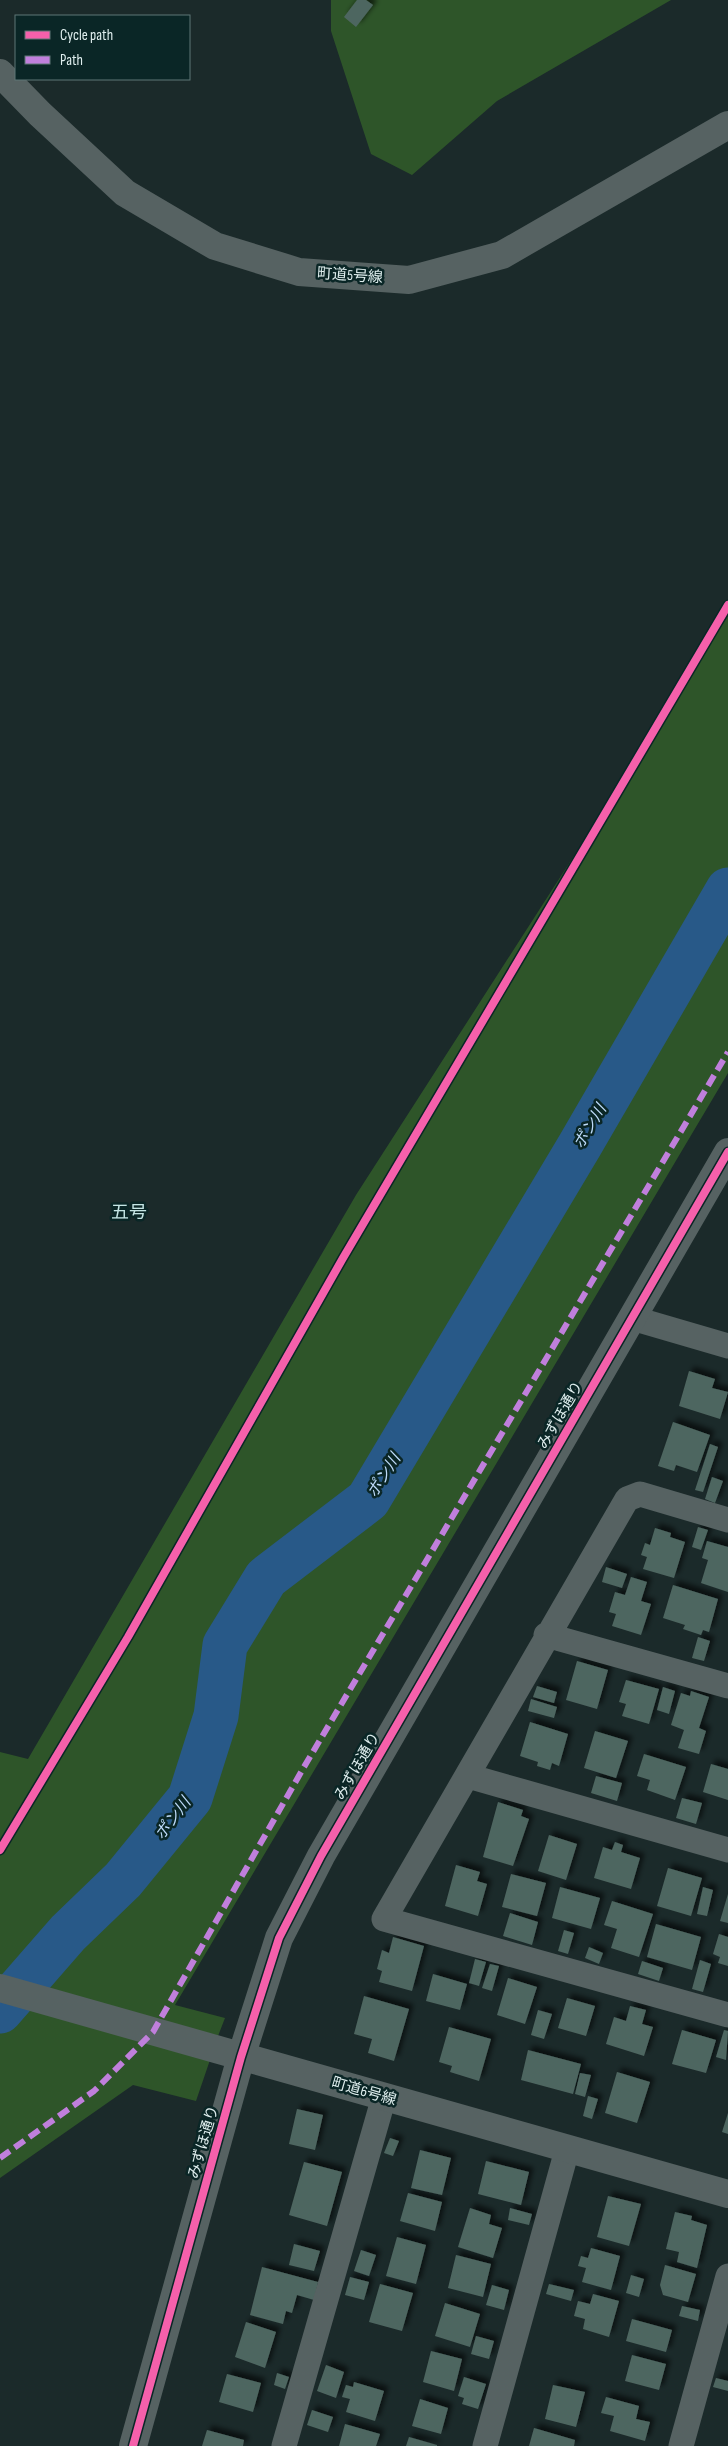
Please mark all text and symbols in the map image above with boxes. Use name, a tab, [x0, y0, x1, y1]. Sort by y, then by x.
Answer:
legend	[15, 15, 190, 80]
text: Cycle path	[60, 26, 113, 45]
text: Path	[60, 51, 83, 70]
street label: 町道5号線	[316, 264, 384, 287]
water label: ポン川	[570, 1100, 612, 1152]
district label: 五号	[111, 1202, 147, 1223]
street label: みずほ通り	[533, 1378, 587, 1452]
water label: ポン川	[363, 1449, 406, 1501]
street label: みずほ通り	[330, 1729, 384, 1803]
water label: ポン川	[151, 1792, 196, 1844]
street label: 町道6号線	[329, 2073, 398, 2110]
street label: みずほ通り	[184, 2103, 223, 2181]

